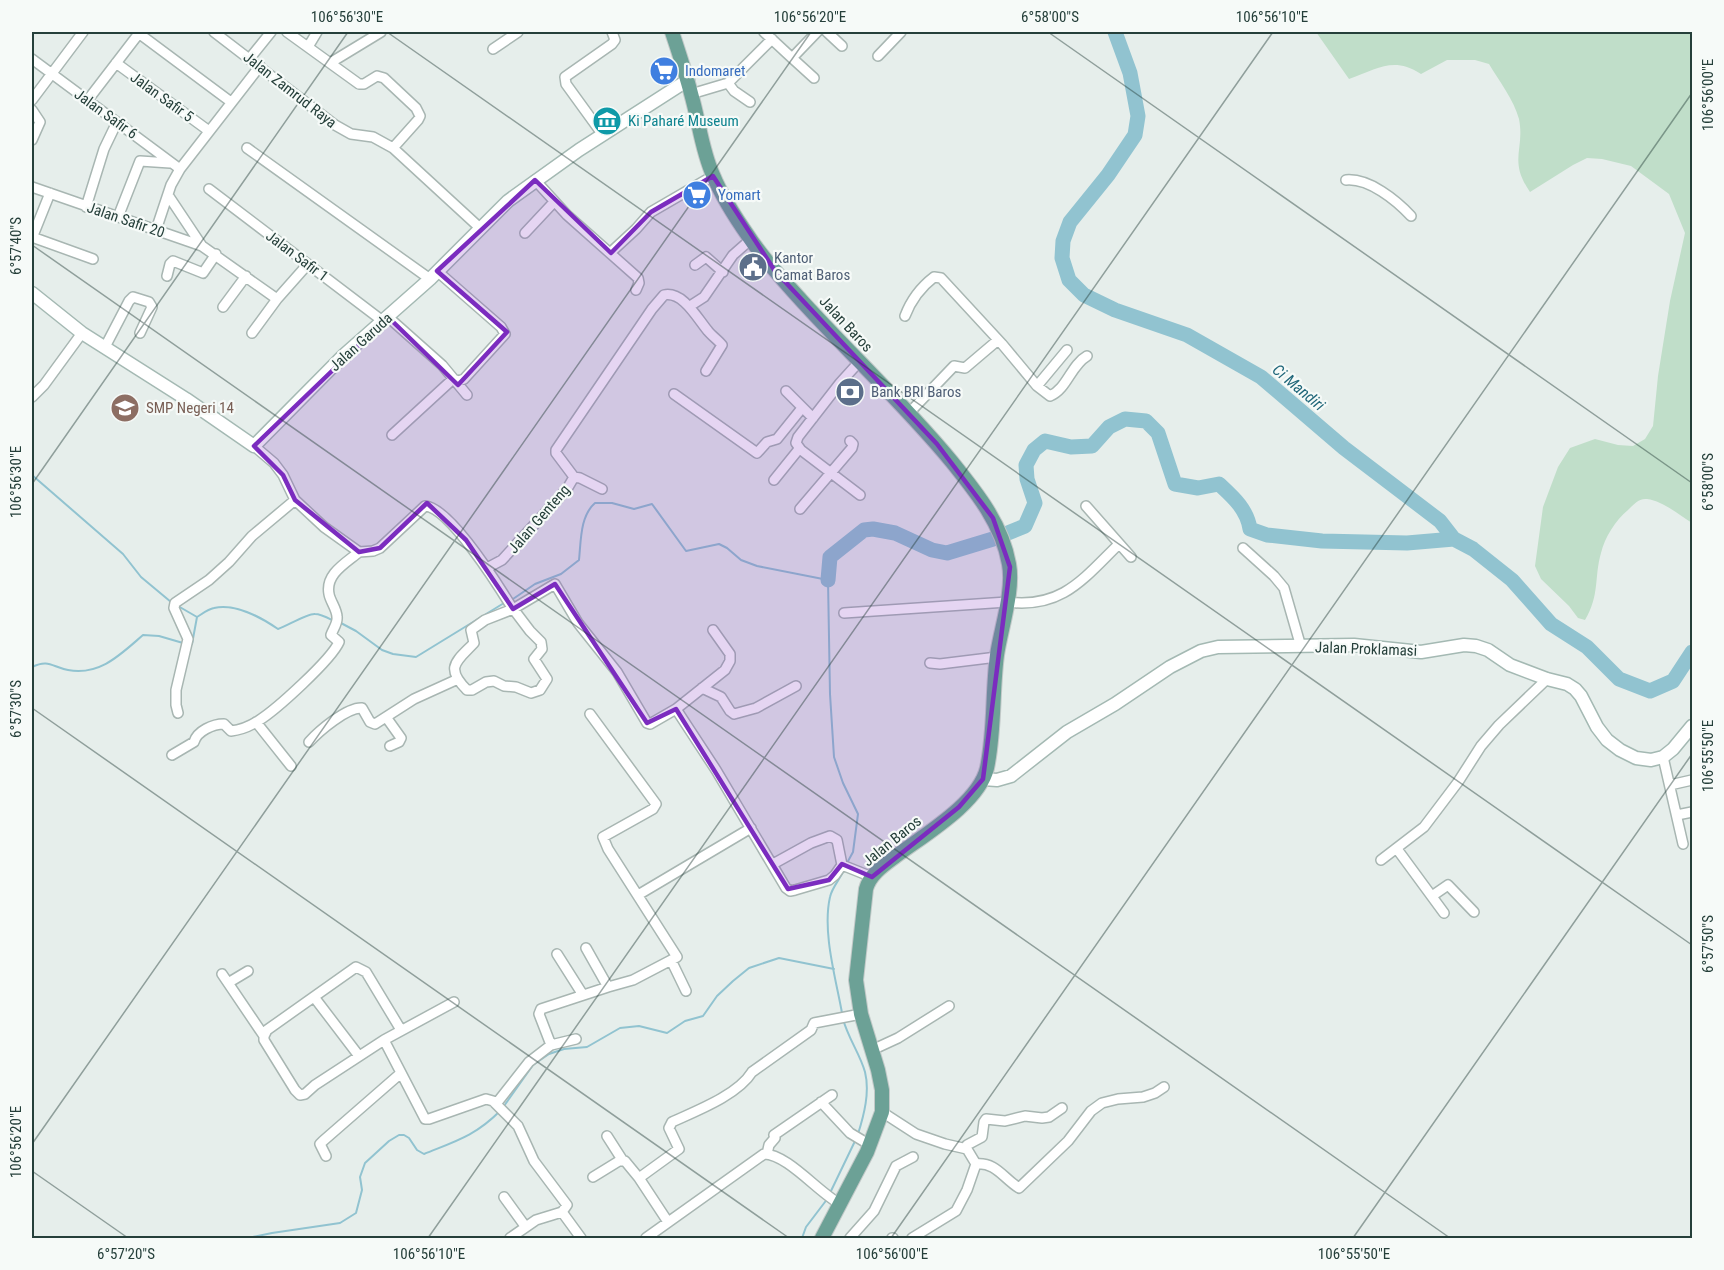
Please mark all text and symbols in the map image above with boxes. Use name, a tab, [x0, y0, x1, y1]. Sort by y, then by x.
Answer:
text: 106°56'30"E	[311, 8, 383, 26]
text: 106°56'20"E	[774, 8, 846, 26]
text: 6°58'00"S	[1021, 8, 1079, 26]
text: 106°56'10"E	[1236, 8, 1308, 26]
street label: Jalan Zamrud Raya	[240, 48, 340, 132]
supermarket icon: Indomaret	[648, 55, 680, 87]
text: 106°56'00"E	[1699, 59, 1717, 131]
place label: Indomaret	[685, 62, 745, 80]
street label: Jalan Safir 5	[127, 68, 197, 126]
street label: Jalan Safir 6	[71, 85, 141, 143]
museum icon: Ki Paharé Museum	[591, 105, 623, 137]
place label: Ki Paharé Museum	[628, 112, 739, 130]
supermarket icon: Yomart	[681, 179, 713, 211]
place label: Yomart	[718, 186, 761, 204]
street label: Jalan Safir 20	[85, 198, 167, 242]
text: 6°57'40"S	[7, 217, 25, 275]
street label: Jalan Safir 1	[262, 227, 332, 285]
place label: Kantor Camat Baros	[774, 249, 850, 284]
public building icon: Kantor Camat Baros	[737, 251, 769, 283]
street label: Jalan Baros	[816, 292, 877, 356]
street label: Jalan Garuda	[326, 309, 396, 375]
water label: Ci Mandiri	[1269, 360, 1329, 415]
bank icon: Bank BRI Baros	[834, 376, 866, 408]
place label: Bank BRI Baros	[871, 383, 962, 401]
school or university icon: SMP Negeri 14	[109, 392, 141, 424]
place label: SMP Negeri 14	[146, 399, 234, 417]
text: 106°56'30"E	[7, 446, 25, 518]
text: 6°58'00"S	[1699, 453, 1717, 511]
street label: Jalan Genteng	[504, 481, 574, 557]
street label: Jalan Proklamasi	[1315, 638, 1417, 660]
text: 6°57'30"S	[7, 680, 25, 738]
text: 106°55'50"E	[1699, 720, 1717, 792]
street label: Jalan Baros	[859, 812, 925, 870]
text: 6°57'50"S	[1699, 915, 1717, 973]
text: 106°56'20"E	[7, 1106, 25, 1178]
text: 6°57'20"S	[97, 1245, 155, 1263]
text: 106°56'10"E	[393, 1245, 465, 1263]
text: 106°56'00"E	[856, 1245, 928, 1263]
text: 106°55'50"E	[1318, 1245, 1390, 1263]

